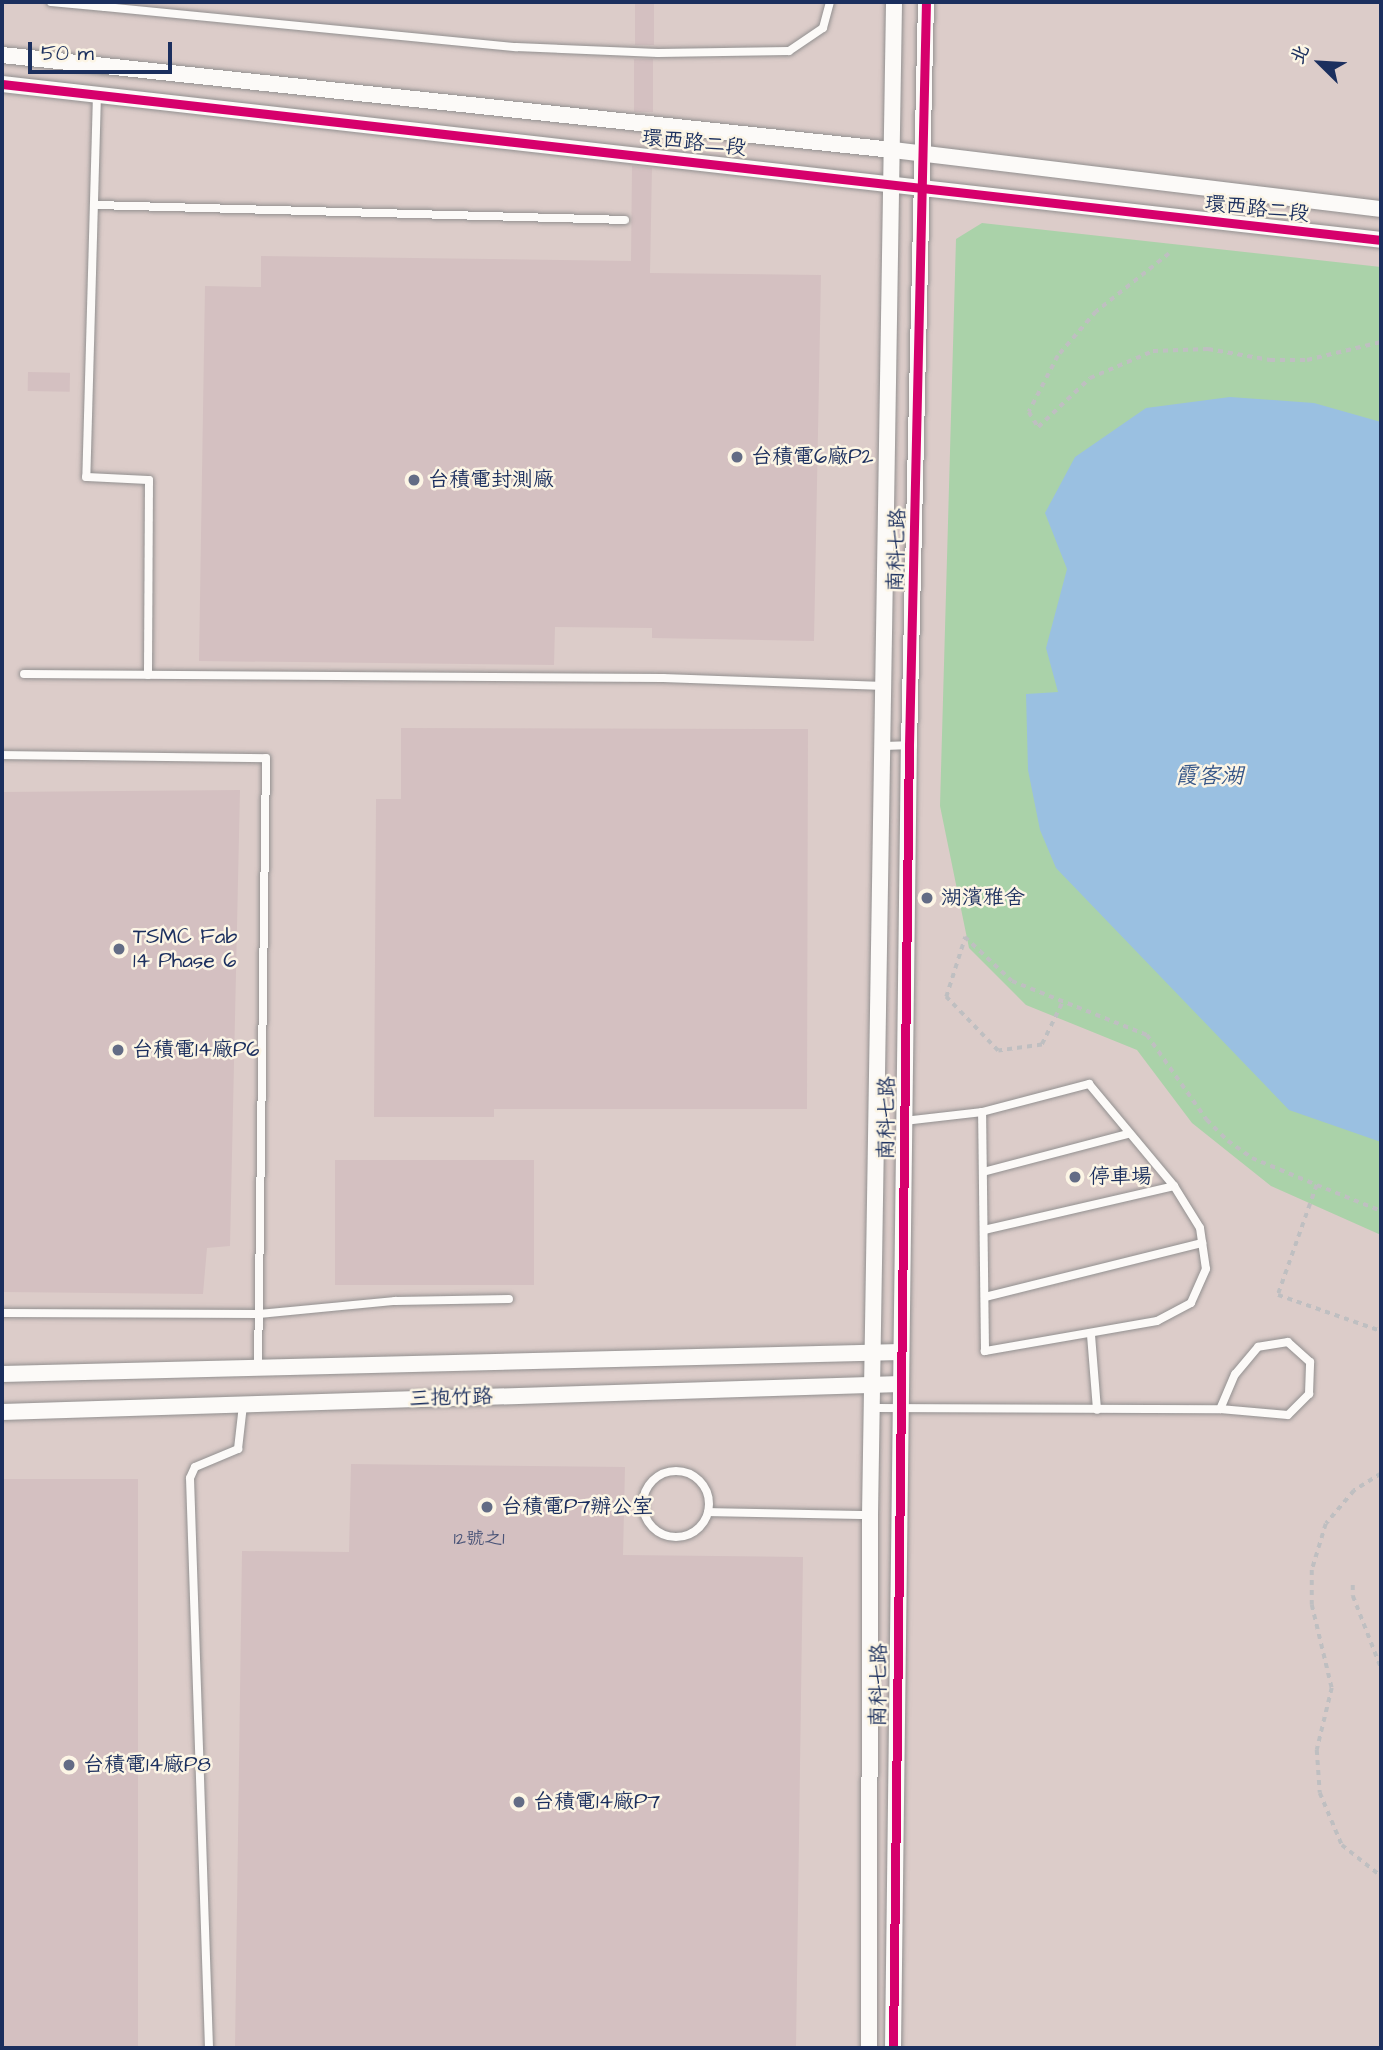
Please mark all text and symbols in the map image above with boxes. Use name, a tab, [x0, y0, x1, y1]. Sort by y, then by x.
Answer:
scale bar	[32, 28, 175, 72]
north arrow	[1285, 28, 1355, 98]
text: 50 m	[41, 39, 94, 68]
text: 北	[1284, 40, 1317, 68]
street label: 環西路二段	[640, 125, 748, 161]
street label: 環西路二段	[1203, 191, 1311, 227]
place label: 台積電6廠P2	[751, 444, 874, 470]
marker: 台積電6廠P2	[729, 449, 745, 465]
place label: 台積電封測廠	[428, 467, 554, 493]
marker: 台積電封測廠	[406, 472, 422, 488]
street label: 南科七路	[883, 508, 911, 592]
water label: 霞客湖	[1175, 762, 1243, 790]
place label: 湖濱雅舍	[941, 885, 1025, 911]
marker: 湖濱雅舍	[919, 890, 935, 906]
place label: TSMC Fab 14 Phase 6	[133, 924, 237, 974]
marker: TSMC Fab 14 Phase 6	[111, 941, 127, 957]
place label: 台積電14廠P6	[132, 1037, 260, 1063]
marker: 台積電14廠P6	[110, 1042, 126, 1058]
street label: 南科七路	[874, 1076, 900, 1160]
place label: 停車場	[1089, 1164, 1152, 1190]
marker: 停車場	[1067, 1169, 1083, 1185]
street label: 三抱竹路	[409, 1384, 493, 1412]
place label: 台積電P7辦公室	[501, 1494, 653, 1520]
marker: 台積電P7辦公室	[479, 1499, 495, 1515]
house number: 12號之1	[454, 1528, 504, 1550]
street label: 南科七路	[866, 1643, 892, 1727]
place label: 台積電14廠P8	[83, 1752, 211, 1778]
marker: 台積電14廠P8	[61, 1757, 77, 1773]
place label: 台積電14廠P7	[533, 1789, 660, 1815]
marker: 台積電14廠P7	[511, 1794, 527, 1810]

